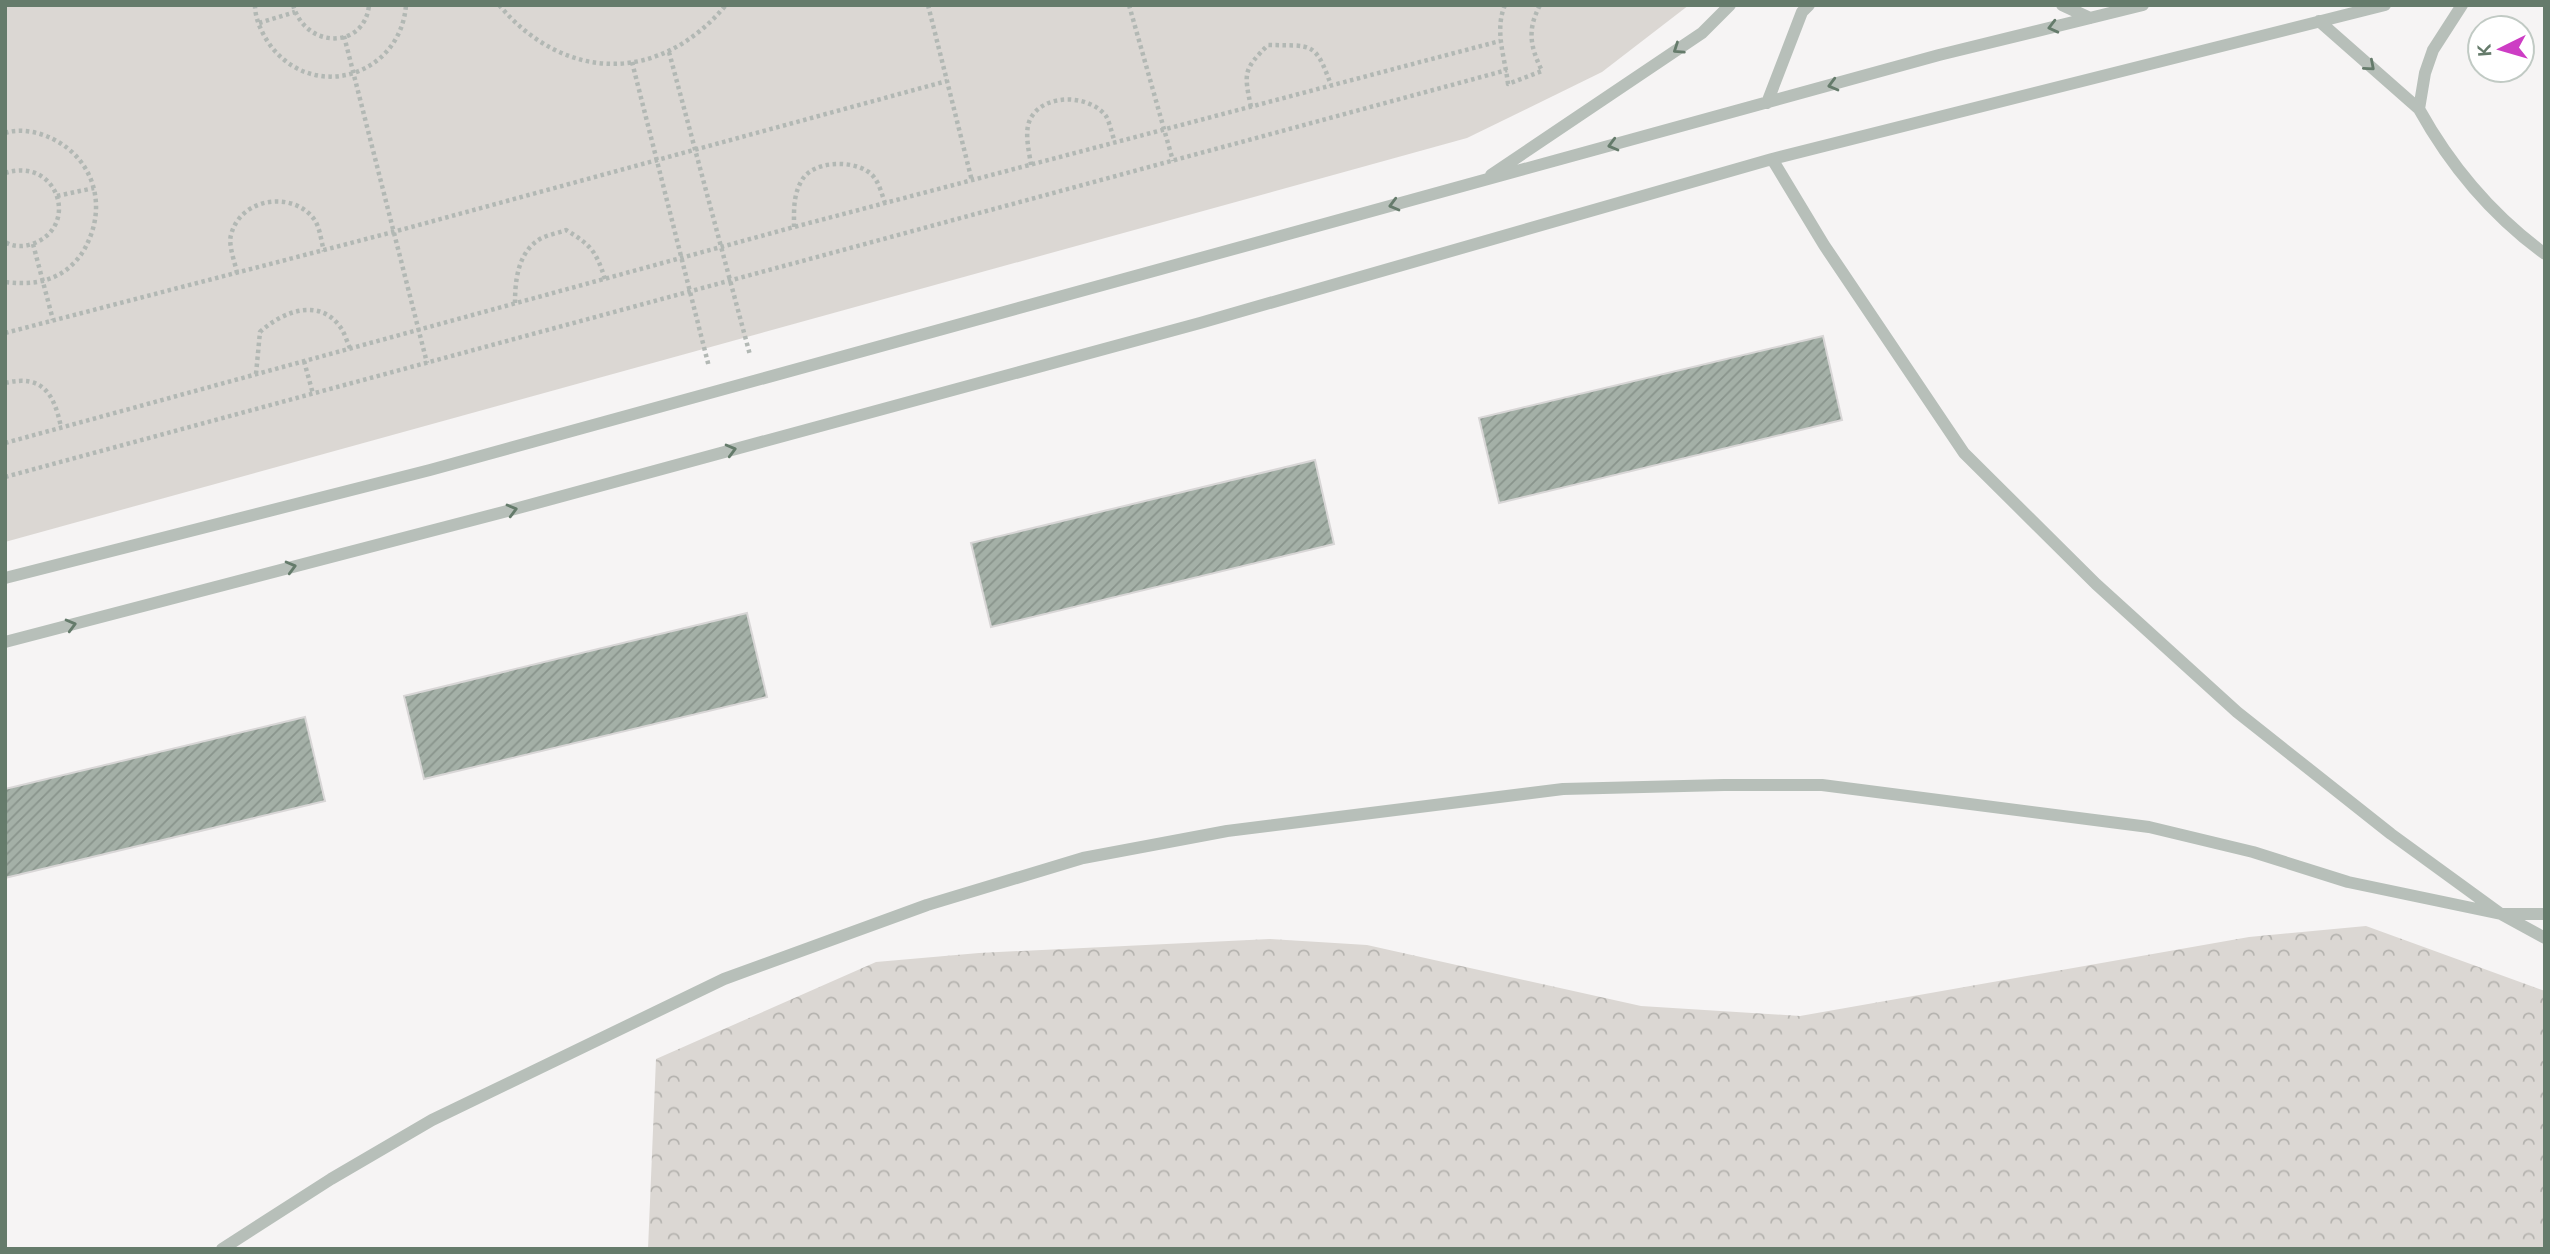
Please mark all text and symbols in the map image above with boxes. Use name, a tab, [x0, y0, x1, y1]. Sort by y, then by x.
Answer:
north arrow	[2466, 14, 2536, 84]
one-way arrow	[2047, 19, 2059, 33]
one-way arrow	[1673, 41, 1686, 53]
text: K	[2473, 43, 2496, 58]
one-way arrow	[2362, 58, 2375, 71]
one-way arrow	[1827, 76, 1839, 91]
one-way arrow	[1607, 136, 1619, 151]
one-way arrow	[1388, 196, 1400, 211]
one-way arrow	[725, 444, 737, 459]
one-way arrow	[505, 504, 517, 518]
one-way arrow	[285, 561, 297, 575]
one-way arrow	[65, 619, 77, 633]

